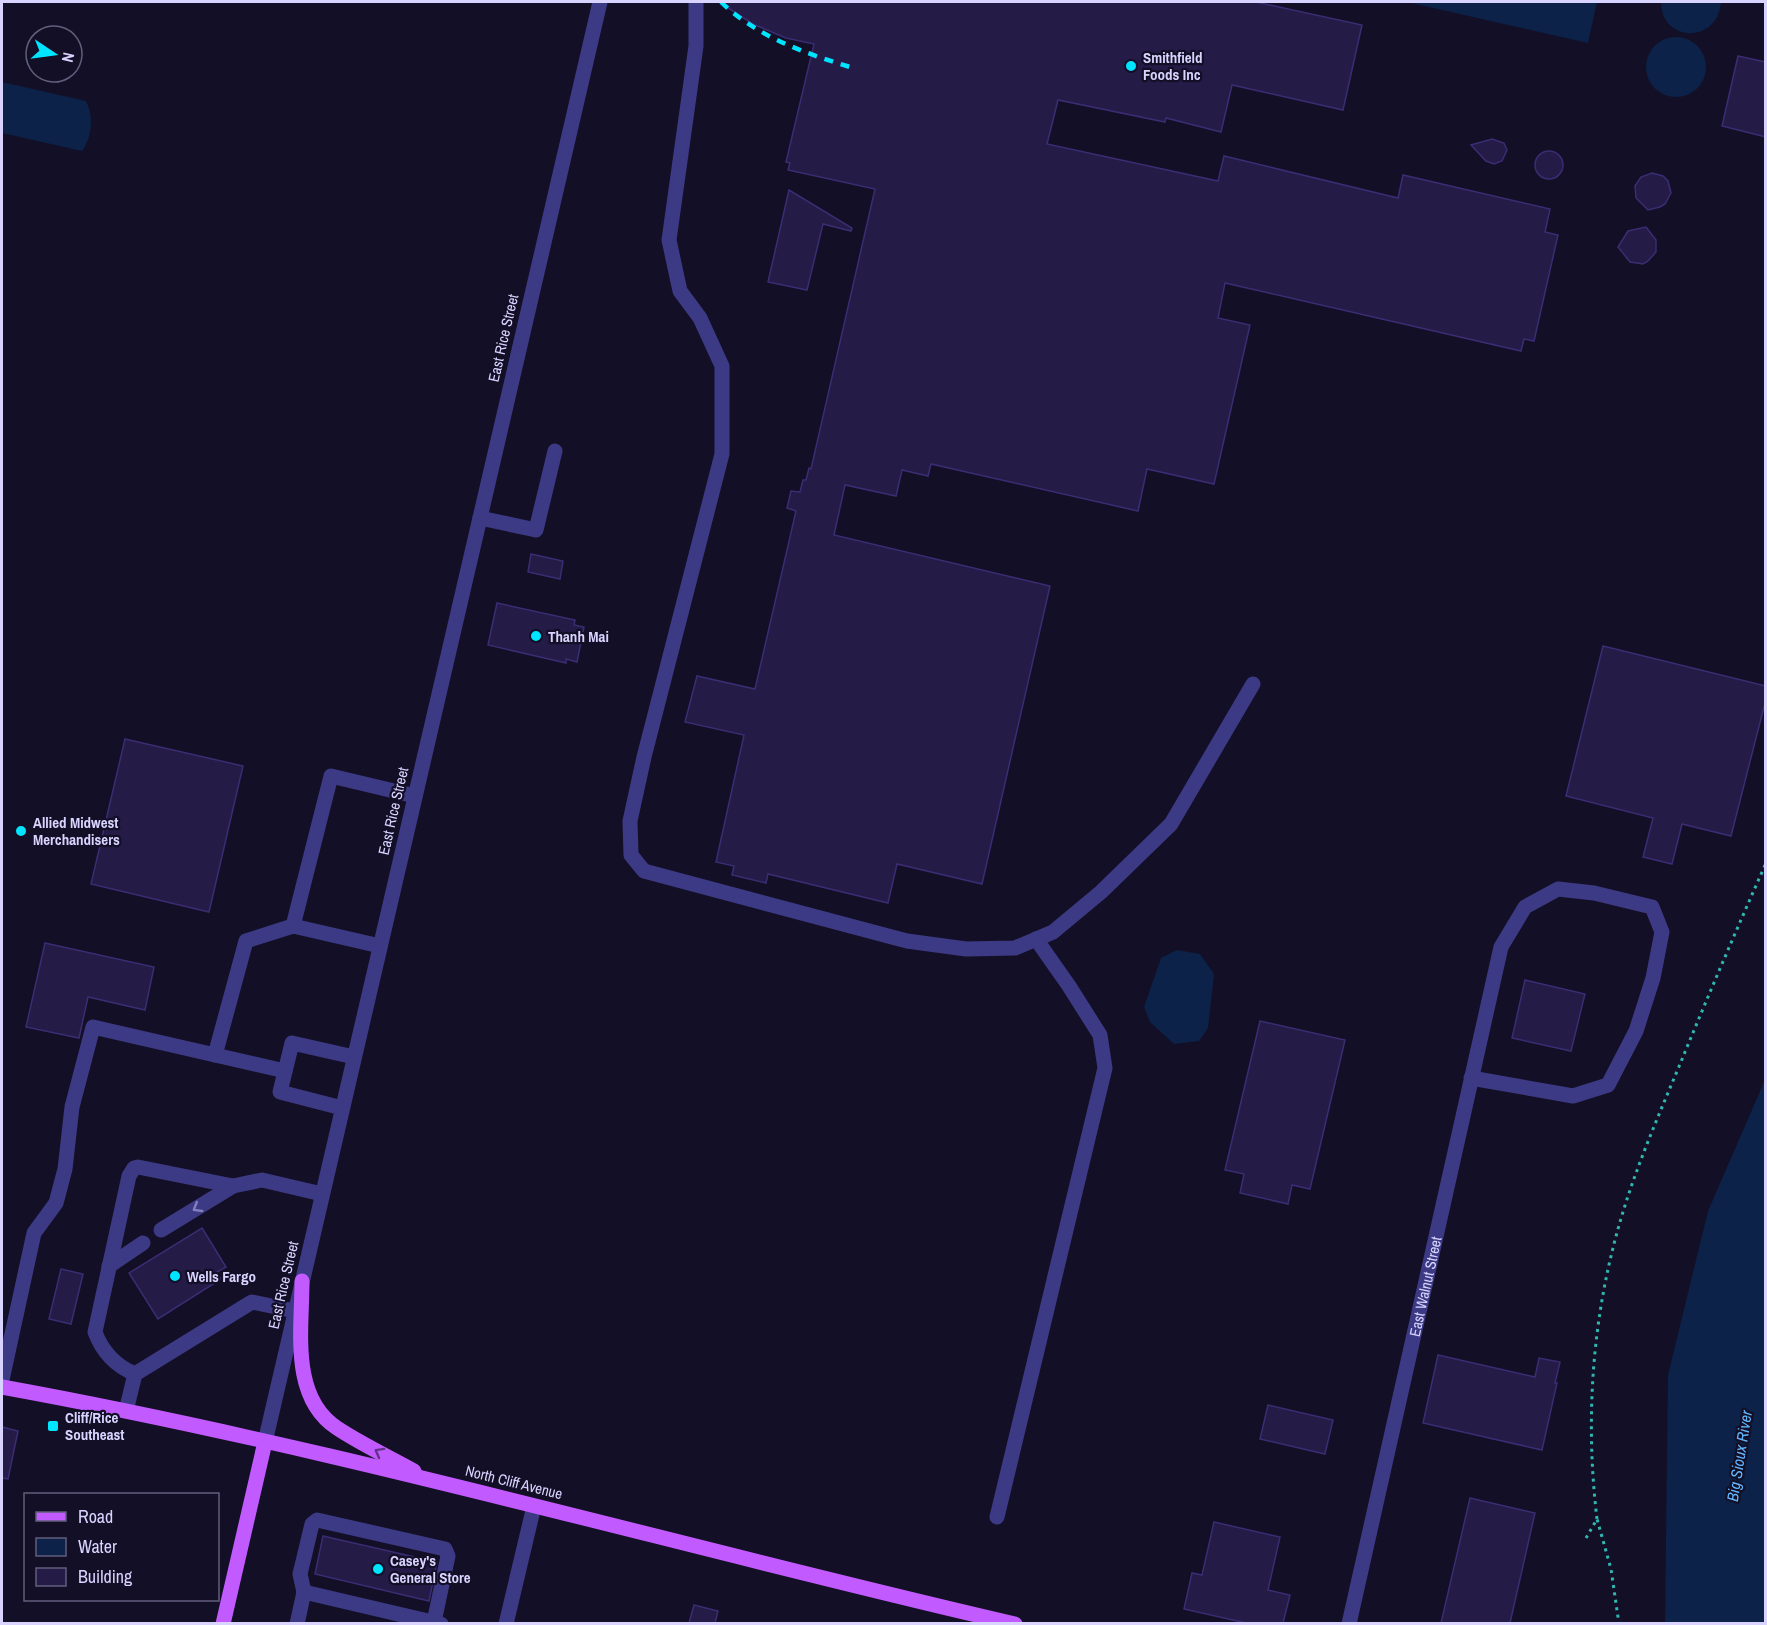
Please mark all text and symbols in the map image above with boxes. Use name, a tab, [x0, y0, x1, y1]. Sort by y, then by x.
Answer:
north arrow	[24, 24, 84, 84]
place label: Smithfield Foods Inc	[1143, 47, 1202, 85]
text: N	[57, 50, 80, 64]
marker: Smithfield Foods Inc	[1124, 59, 1138, 73]
street label: East Rice Street	[483, 291, 523, 384]
place label: Thanh Mai	[548, 626, 609, 647]
marker: Thanh Mai	[529, 629, 543, 643]
street label: East Rice Street	[373, 764, 413, 857]
place label: Allied Midwest Merchandisers	[33, 812, 120, 850]
marker: Allied Midwest Merchandisers	[14, 824, 28, 838]
one-way arrow	[193, 1201, 203, 1213]
street label: East Walnut Street	[1403, 1234, 1446, 1339]
street label: East Rice Street	[263, 1238, 303, 1331]
place label: Wells Fargo	[187, 1266, 256, 1287]
marker: Wells Fargo	[168, 1269, 182, 1283]
place label: Cliff/Rice Southeast	[65, 1407, 124, 1445]
water label: Big Sioux River	[1721, 1408, 1757, 1503]
marker: Cliff/Rice Southeast	[46, 1419, 60, 1433]
one-way arrow	[375, 1448, 385, 1459]
street label: North Cliff Avenue	[463, 1460, 565, 1504]
legend	[24, 1493, 219, 1601]
text: Road	[78, 1504, 113, 1529]
text: Water	[78, 1534, 117, 1559]
place label: Casey's General Store	[390, 1550, 471, 1588]
marker: Casey's General Store	[371, 1562, 385, 1576]
text: Building	[78, 1564, 133, 1589]

